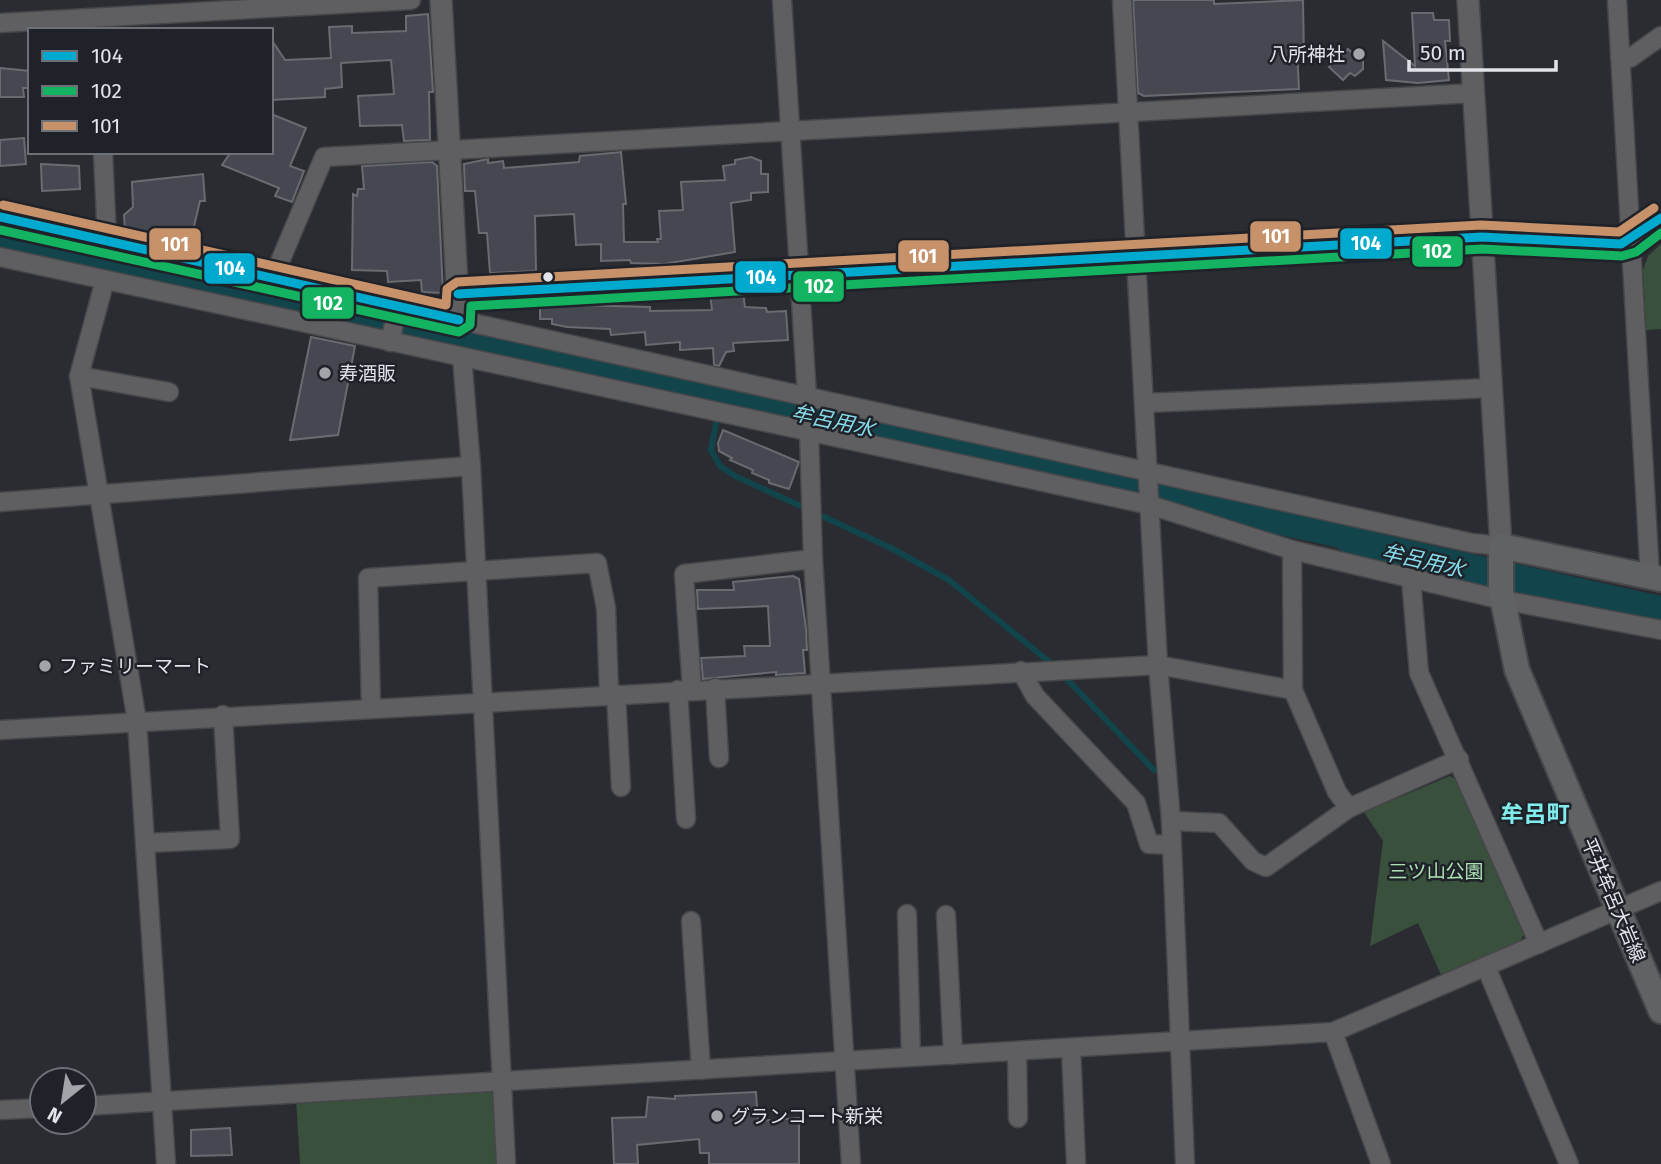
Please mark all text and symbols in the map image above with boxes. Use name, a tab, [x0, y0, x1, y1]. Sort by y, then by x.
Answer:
legend	[28, 28, 273, 154]
scale bar	[1409, 28, 1556, 72]
text: 50 m	[1420, 40, 1466, 66]
text: 104	[91, 43, 123, 69]
place label: 八所神社	[1269, 43, 1345, 66]
marker: 八所神社	[1351, 46, 1367, 62]
text: 102	[91, 78, 122, 104]
text: 101	[91, 113, 120, 139]
line badge: 101	[1249, 220, 1302, 253]
text: 101	[1262, 225, 1290, 248]
line badge: 101	[148, 227, 202, 261]
line badge: 104	[1339, 227, 1393, 260]
text: 104	[1351, 232, 1382, 255]
text: 101	[161, 233, 189, 256]
line badge: 102	[1411, 235, 1464, 268]
line badge: 101	[897, 239, 950, 273]
text: 102	[1422, 240, 1452, 263]
text: 101	[909, 245, 937, 268]
line badge: 104	[203, 252, 256, 285]
text: 104	[215, 257, 246, 280]
line badge: 104	[734, 260, 787, 294]
text: 104	[746, 266, 777, 289]
unlabelled marker	[541, 270, 555, 284]
line badge: 102	[792, 270, 845, 303]
text: 102	[804, 275, 834, 298]
line badge: 102	[301, 286, 355, 320]
text: 102	[313, 292, 343, 315]
place label: 寿酒販	[339, 362, 396, 385]
marker: 寿酒販	[317, 365, 333, 381]
water label: 牟呂用水	[789, 400, 879, 443]
water label: 牟呂用水	[1379, 539, 1469, 584]
place label: ファミリーマート	[59, 655, 211, 678]
marker: ファミリーマート	[37, 658, 53, 674]
district label: 牟呂町	[1501, 800, 1570, 828]
street label: 平井牟呂大岩線	[1577, 834, 1650, 966]
park label: 三ツ山公園	[1388, 860, 1484, 883]
north arrow	[28, 1066, 98, 1136]
text: N	[44, 1102, 66, 1128]
place label: グランコート新栄	[731, 1105, 883, 1128]
marker: グランコート新栄	[709, 1108, 725, 1124]

